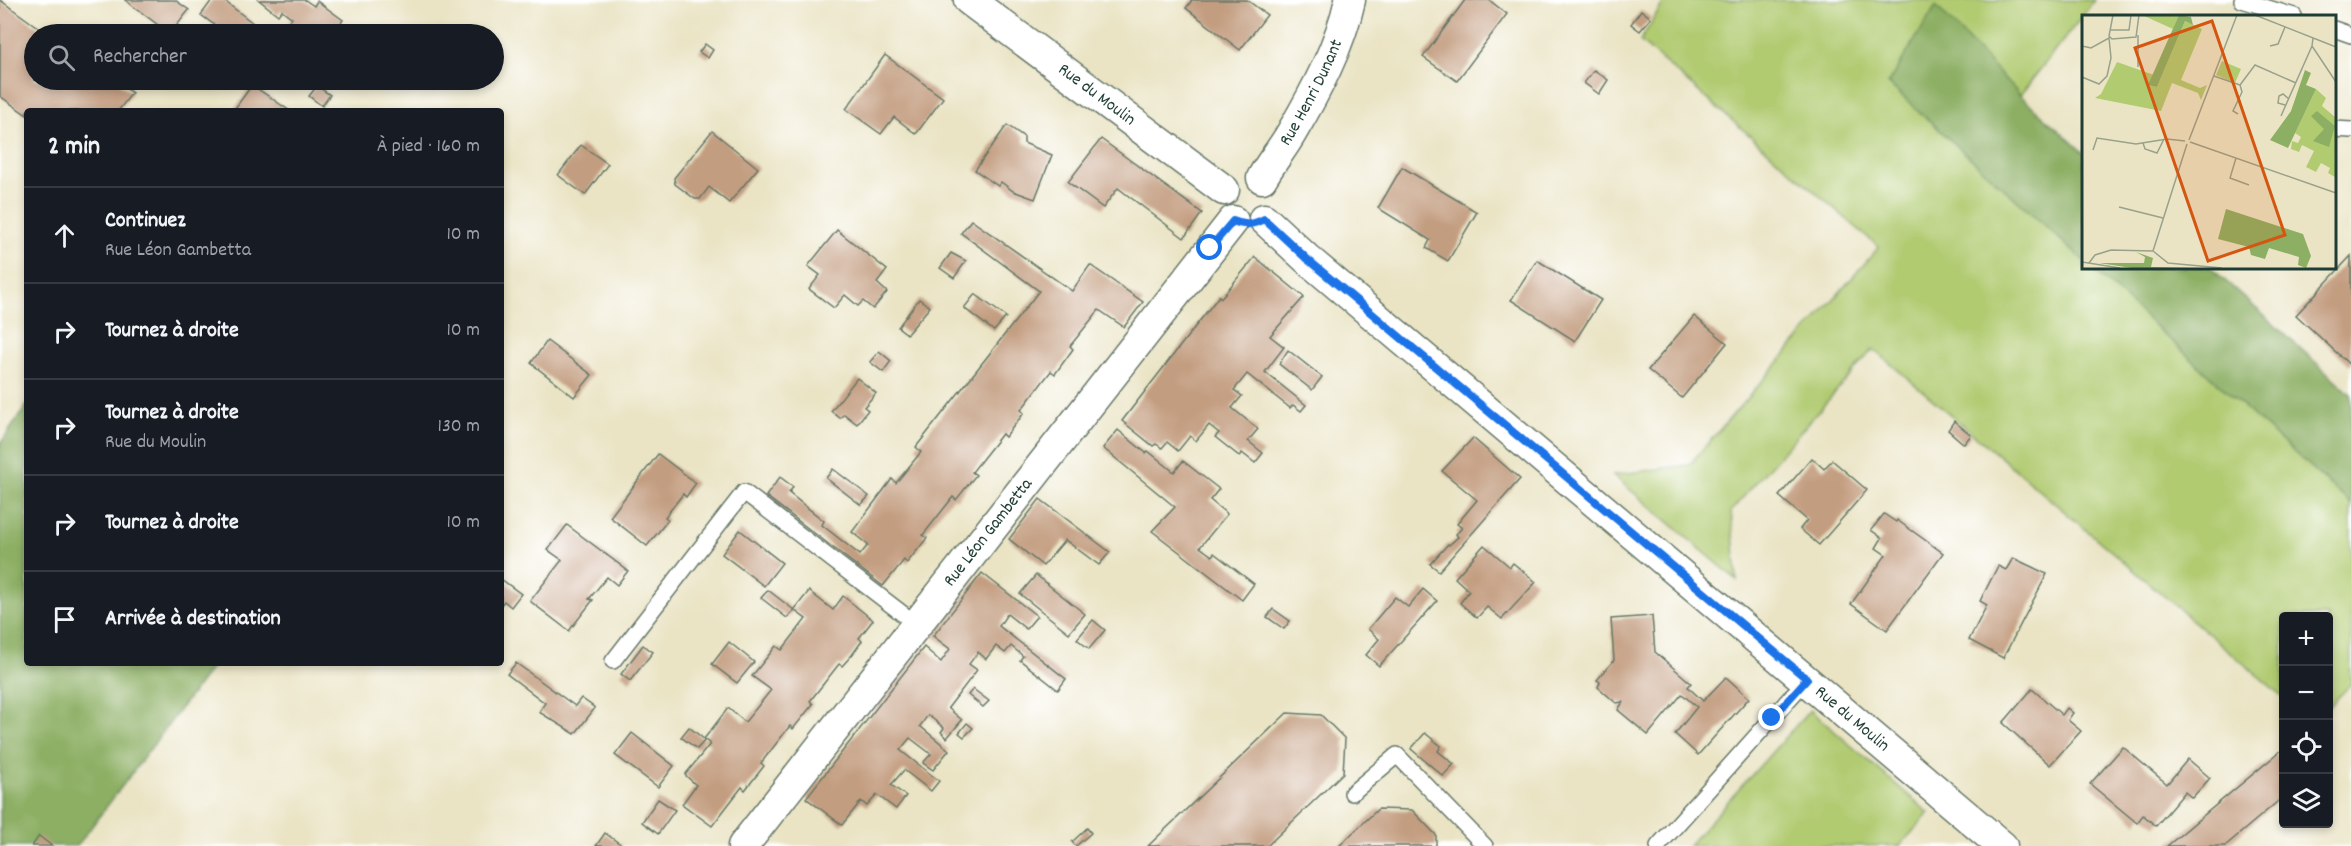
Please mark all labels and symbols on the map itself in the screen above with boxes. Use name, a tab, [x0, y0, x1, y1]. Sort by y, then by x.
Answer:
inset map	[2082, 15, 2336, 268]
street label: Rue Henri Dunant	[1274, 36, 1350, 151]
street label: Rue du Moulin	[1052, 58, 1141, 132]
route start	[1196, 234, 1222, 260]
street label: Rue Léon Gambetta	[938, 473, 1039, 592]
street label: Rue du Moulin	[1809, 680, 1895, 758]
route end	[1758, 704, 1784, 730]

